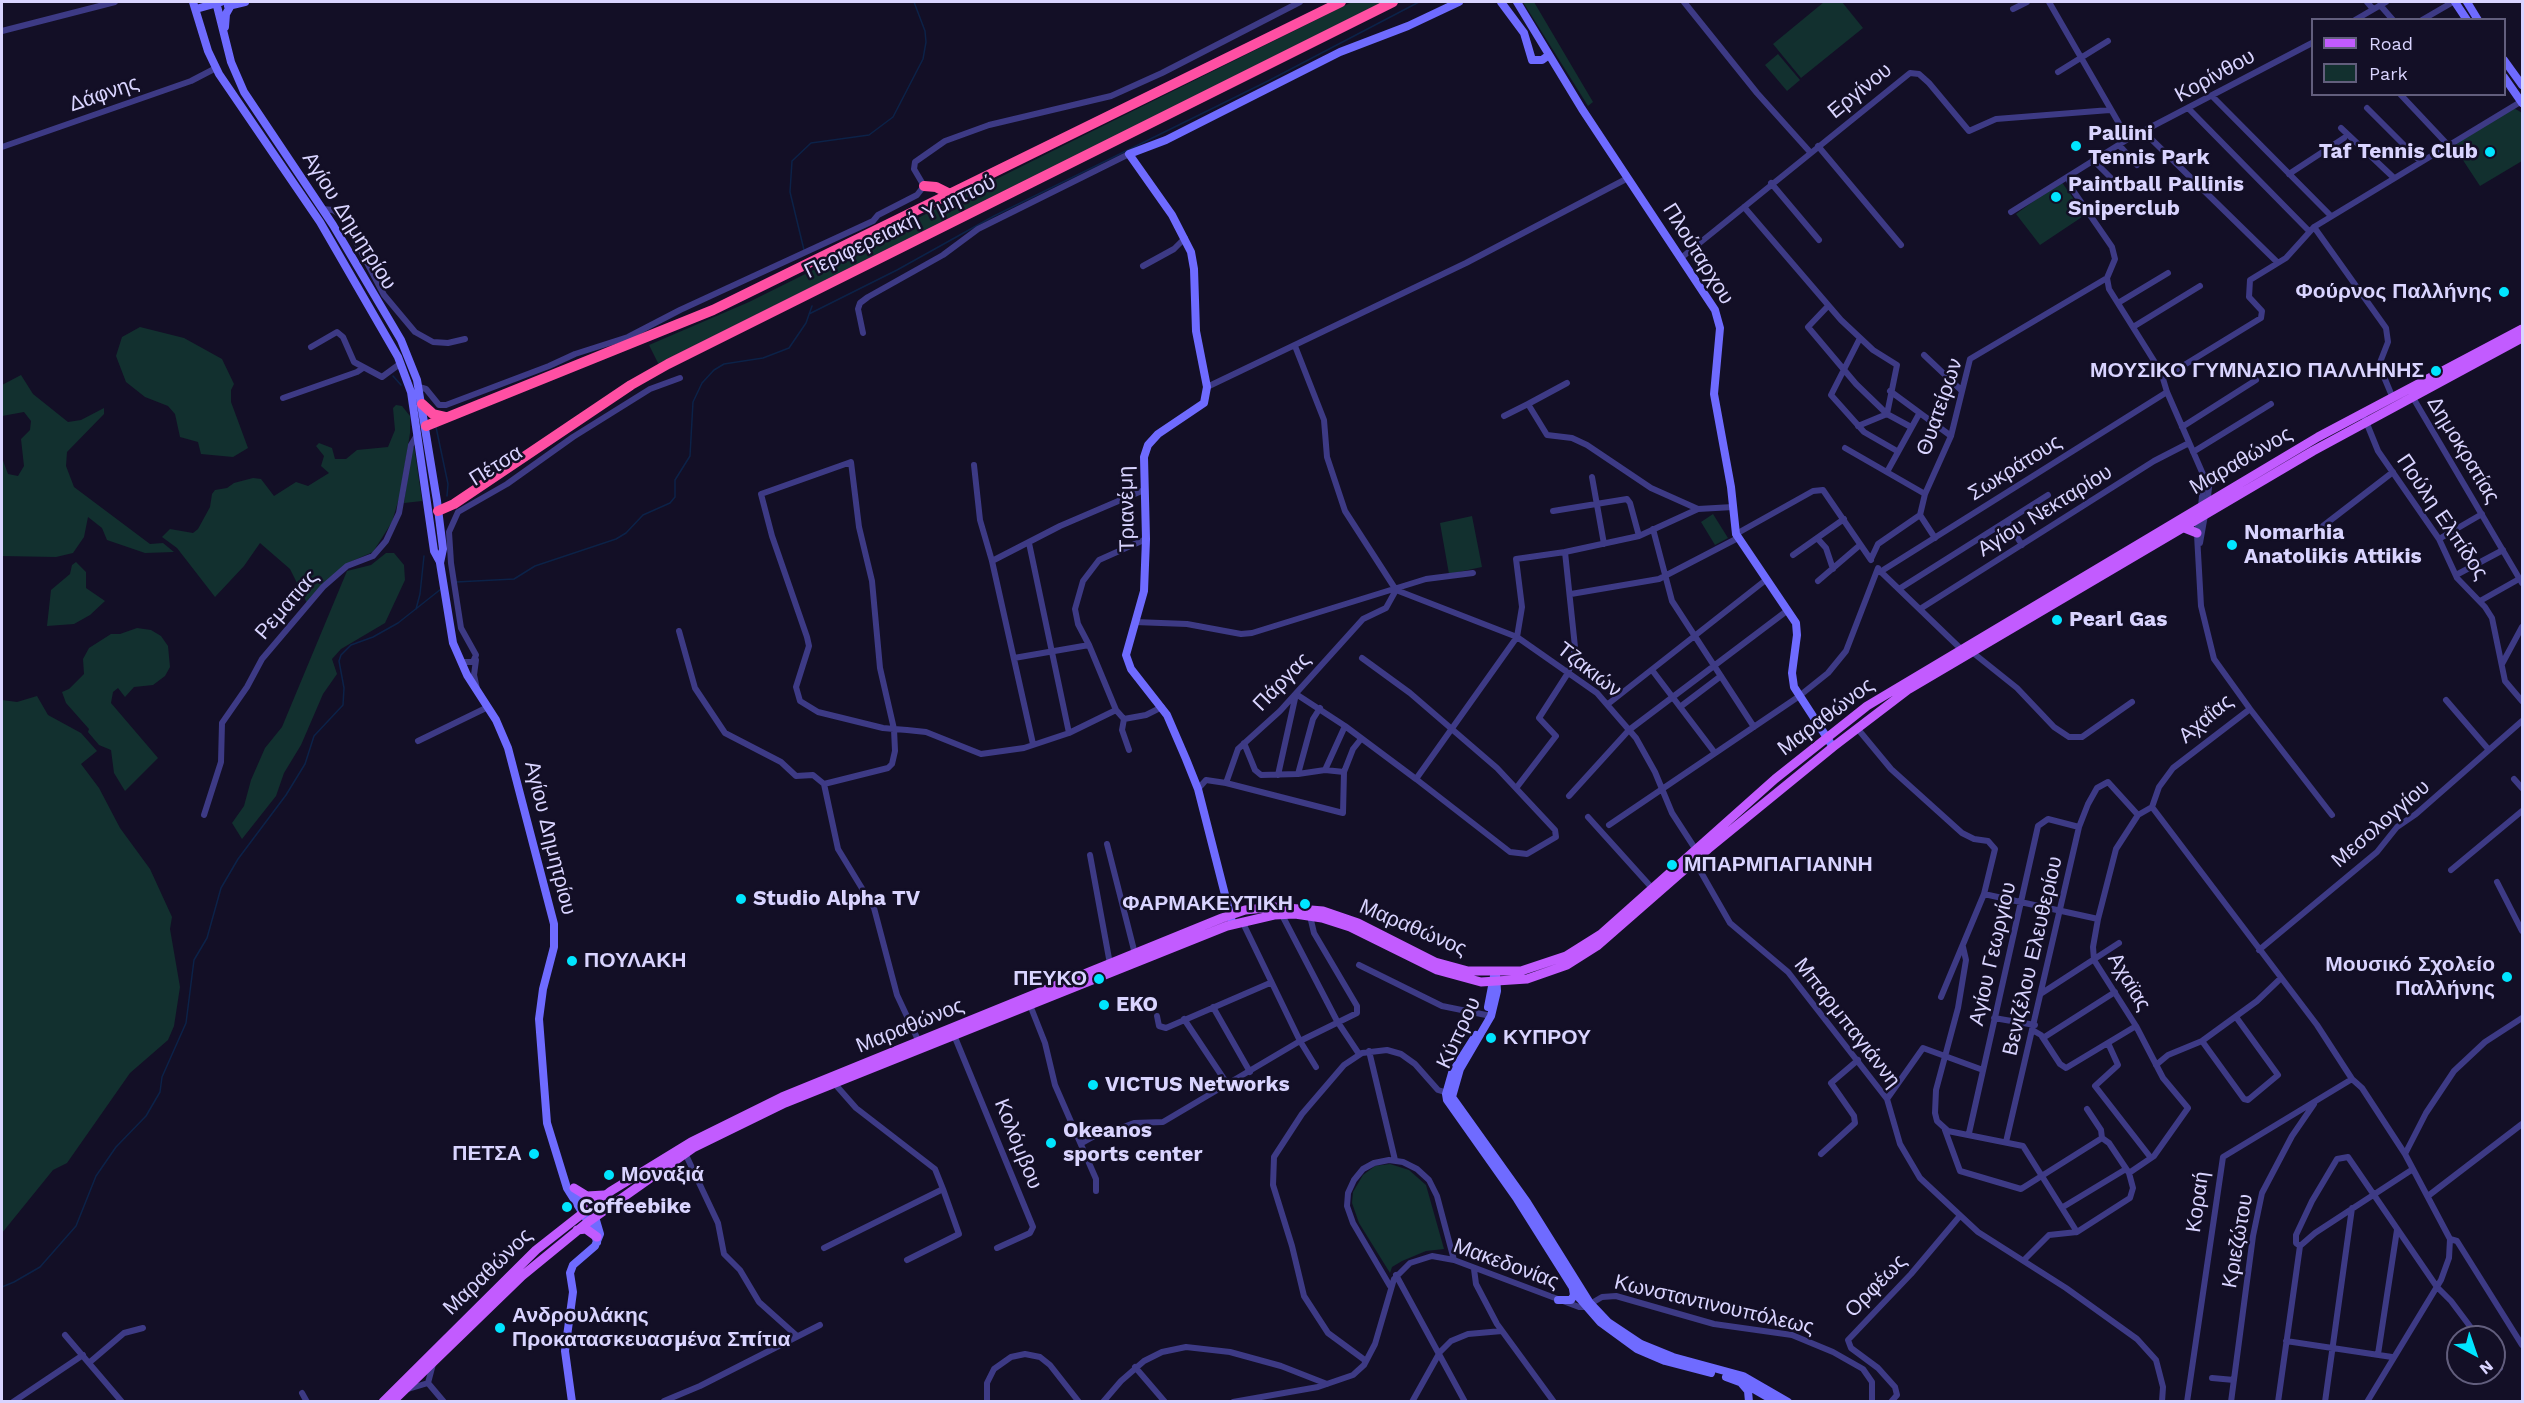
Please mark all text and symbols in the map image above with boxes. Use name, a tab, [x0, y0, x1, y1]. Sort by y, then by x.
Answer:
legend	[2311, 18, 2506, 96]
text: Road	[2369, 33, 2413, 54]
street label: Κορίνθου	[2171, 44, 2259, 108]
street label: Εργίνου	[1823, 58, 1897, 124]
text: Park	[2369, 63, 2408, 84]
street label: Δάφνης	[66, 70, 142, 118]
place label: Pallini Tennis Park	[2088, 121, 2210, 171]
marker: Pallini Tennis Park	[2069, 139, 2083, 153]
place label: Taf Tennis Club	[2319, 139, 2478, 165]
marker: Taf Tennis Club	[2483, 145, 2497, 159]
street label: Αγίου Δημητρίου	[297, 147, 401, 295]
street label: Περιφερειακή Υμηττού	[800, 170, 1000, 284]
place label: Paintball Pallinis Sniperclub	[2068, 172, 2244, 222]
marker: Paintball Pallinis Sniperclub	[2049, 190, 2063, 204]
street label: Πλούταρχου	[1657, 199, 1739, 309]
place label: Φούρνος Παλλήνης	[2296, 279, 2492, 305]
marker: Φούρνος Παλλήνης	[2497, 285, 2511, 299]
street label: Θυατείρων	[1912, 355, 1968, 459]
place label: ΜΟΥΣΙΚΟ ΓΥΜΝΑΣΙΟ ΠΑΛΛΗΝΗΣ	[2090, 358, 2424, 384]
marker: ΜΟΥΣΙΚΟ ΓΥΜΝΑΣΙΟ ΠΑΛΛΗΝΗΣ	[2429, 364, 2443, 378]
street label: Δημοκρατίας	[2421, 392, 2505, 508]
street label: Μαραθώνος	[2185, 422, 2297, 500]
street label: Σωκράτους	[1964, 429, 2066, 507]
street label: Πέτσα	[465, 440, 527, 492]
street label: Πούλη Ελπίδος	[2391, 450, 2493, 584]
street label: Αγίου Νεκταρίου	[1973, 459, 2117, 563]
street label: Τριανέμη	[1114, 466, 1140, 552]
place label: Nomarhia Anatolikis Attikis	[2244, 520, 2422, 570]
marker: Nomarhia Anatolikis Attikis	[2225, 538, 2239, 552]
street label: Ρεματιας	[250, 565, 324, 645]
place label: Pearl Gas	[2069, 607, 2167, 633]
marker: Pearl Gas	[2050, 613, 2064, 627]
street label: Τζακιών	[1552, 637, 1626, 703]
street label: Πάργας	[1248, 647, 1316, 717]
street label: Μαραθώνος	[1773, 673, 1879, 761]
street label: Αχαΐας	[2174, 689, 2238, 749]
street label: Αγίου Δημητρίου	[519, 758, 581, 918]
street label: Μεσολογγίου	[2327, 775, 2435, 873]
place label: ΜΠΑΡΜΠΑΓΙΑΝΝΗ	[1684, 852, 1873, 878]
street label: Βενιζέλου Ελευθερίου	[1998, 854, 2068, 1058]
marker: ΜΠΑΡΜΠΑΓΙΑΝΝΗ	[1665, 858, 1679, 872]
street label: Αγίου Γεωργίου	[1964, 880, 2022, 1028]
place label: Studio Alpha TV	[753, 886, 920, 912]
place label: ΦΑΡΜΑΚΕΥΤΙΚΗ	[1122, 891, 1293, 917]
marker: Studio Alpha TV	[734, 892, 748, 906]
street label: Μαραθώνος	[1356, 894, 1470, 962]
marker: ΦΑΡΜΑΚΕΥΤΙΚΗ	[1298, 897, 1312, 911]
place label: ΠΟΥΛΑΚΗ	[584, 948, 687, 974]
street label: Αχαϊας	[2102, 948, 2156, 1016]
place label: Μουσικό Σχολείο Παλλήνης	[2325, 952, 2495, 1002]
street label: Μπαρμπαγιάννη	[1789, 953, 1905, 1093]
marker: ΠΟΥΛΑΚΗ	[565, 954, 579, 968]
place label: ΠΕΥΚΟ	[1013, 966, 1087, 992]
marker: Μουσικό Σχολείο Παλλήνης	[2500, 970, 2514, 984]
marker: ΠΕΥΚΟ	[1092, 972, 1106, 986]
place label: EKO	[1116, 992, 1158, 1018]
street label: Μαραθώνος	[852, 993, 968, 1059]
street label: Κύπρου	[1432, 993, 1486, 1073]
marker: EKO	[1097, 998, 1111, 1012]
place label: ΚΥΠΡΟΥ	[1503, 1025, 1591, 1051]
marker: ΚΥΠΡΟΥ	[1484, 1031, 1498, 1045]
place label: VICTUS Networks	[1105, 1072, 1290, 1098]
marker: VICTUS Networks	[1086, 1078, 1100, 1092]
street label: Κολόμβου	[988, 1095, 1048, 1193]
place label: Okeanos sports center	[1063, 1118, 1202, 1168]
marker: Okeanos sports center	[1044, 1136, 1058, 1150]
place label: ΠΕΤΣΑ	[452, 1141, 522, 1167]
marker: ΠΕΤΣΑ	[527, 1147, 541, 1161]
place label: Μοναξιά	[621, 1162, 704, 1188]
marker: Μοναξιά	[602, 1168, 616, 1182]
street label: Κοραή	[2181, 1170, 2215, 1234]
street label: Κριεζώτου	[2217, 1192, 2259, 1290]
place label: Coffeebike	[579, 1194, 691, 1220]
marker: Coffeebike	[560, 1200, 574, 1214]
street label: Μαραθώνος	[438, 1223, 538, 1321]
street label: Μακεδονίας	[1450, 1233, 1562, 1295]
street label: Ορφέως	[1840, 1249, 1912, 1323]
street label: Κωνσταντινουπόλεως	[1612, 1270, 1816, 1340]
place label: Ανδρουλάκης Προκατασκευασμένα Σπίτια	[512, 1303, 790, 1353]
marker: Ανδρουλάκης Προκατασκευασμένα Σπίτια	[493, 1321, 507, 1335]
north arrow	[2446, 1325, 2506, 1385]
text: N	[2476, 1357, 2497, 1379]

